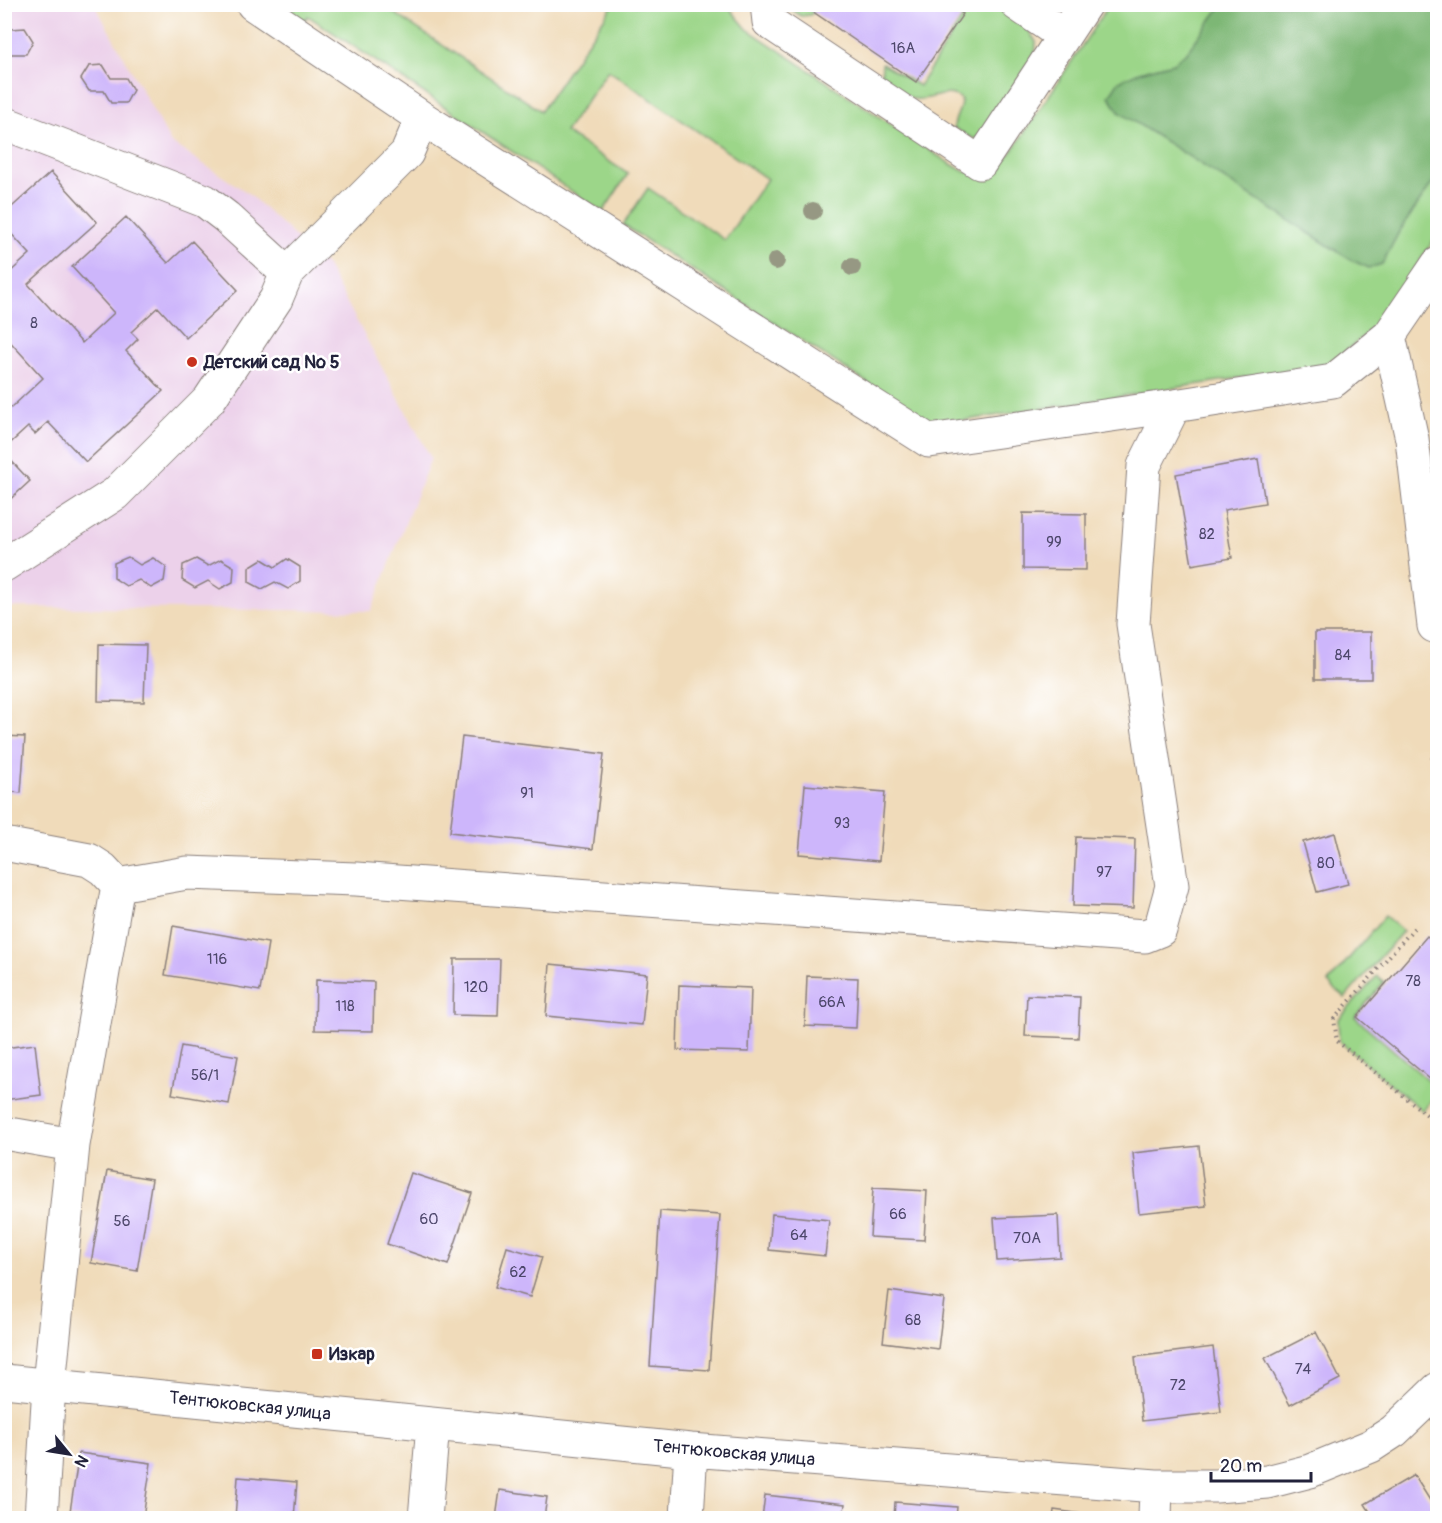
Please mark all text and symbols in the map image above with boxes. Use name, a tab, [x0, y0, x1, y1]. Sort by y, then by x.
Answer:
house number: 16А	[891, 39, 915, 58]
house number: 8	[30, 314, 38, 333]
place label: Детский сад № 5	[203, 351, 340, 374]
marker: Детский сад № 5	[185, 355, 199, 369]
house number: 82	[1199, 525, 1215, 544]
house number: 99	[1046, 533, 1062, 552]
house number: 84	[1335, 646, 1351, 665]
house number: 91	[520, 784, 534, 803]
house number: 93	[834, 814, 850, 833]
house number: 80	[1317, 854, 1335, 873]
house number: 97	[1096, 863, 1112, 882]
house number: 116	[207, 950, 227, 969]
house number: 78	[1405, 972, 1421, 991]
house number: 120	[464, 978, 488, 997]
house number: 66А	[818, 993, 846, 1012]
house number: 118	[335, 997, 355, 1016]
house number: 56/1	[191, 1066, 219, 1085]
house number: 66	[889, 1205, 907, 1224]
house number: 60	[420, 1210, 438, 1229]
house number: 56	[114, 1212, 130, 1231]
house number: 64	[790, 1226, 808, 1245]
house number: 70А	[1013, 1229, 1041, 1248]
house number: 62	[509, 1263, 527, 1282]
house number: 68	[905, 1311, 922, 1330]
place label: Изкар	[329, 1343, 375, 1366]
marker: Изкар	[310, 1347, 324, 1361]
house number: 74	[1295, 1360, 1312, 1379]
house number: 72	[1170, 1376, 1186, 1395]
street label: Тентюковская улица	[168, 1386, 332, 1426]
north arrow	[39, 1424, 99, 1484]
street label: Тентюковская улица	[652, 1434, 816, 1472]
scale bar	[1211, 1445, 1312, 1483]
text: N	[70, 1451, 92, 1471]
text: 20 m	[1220, 1455, 1262, 1478]

